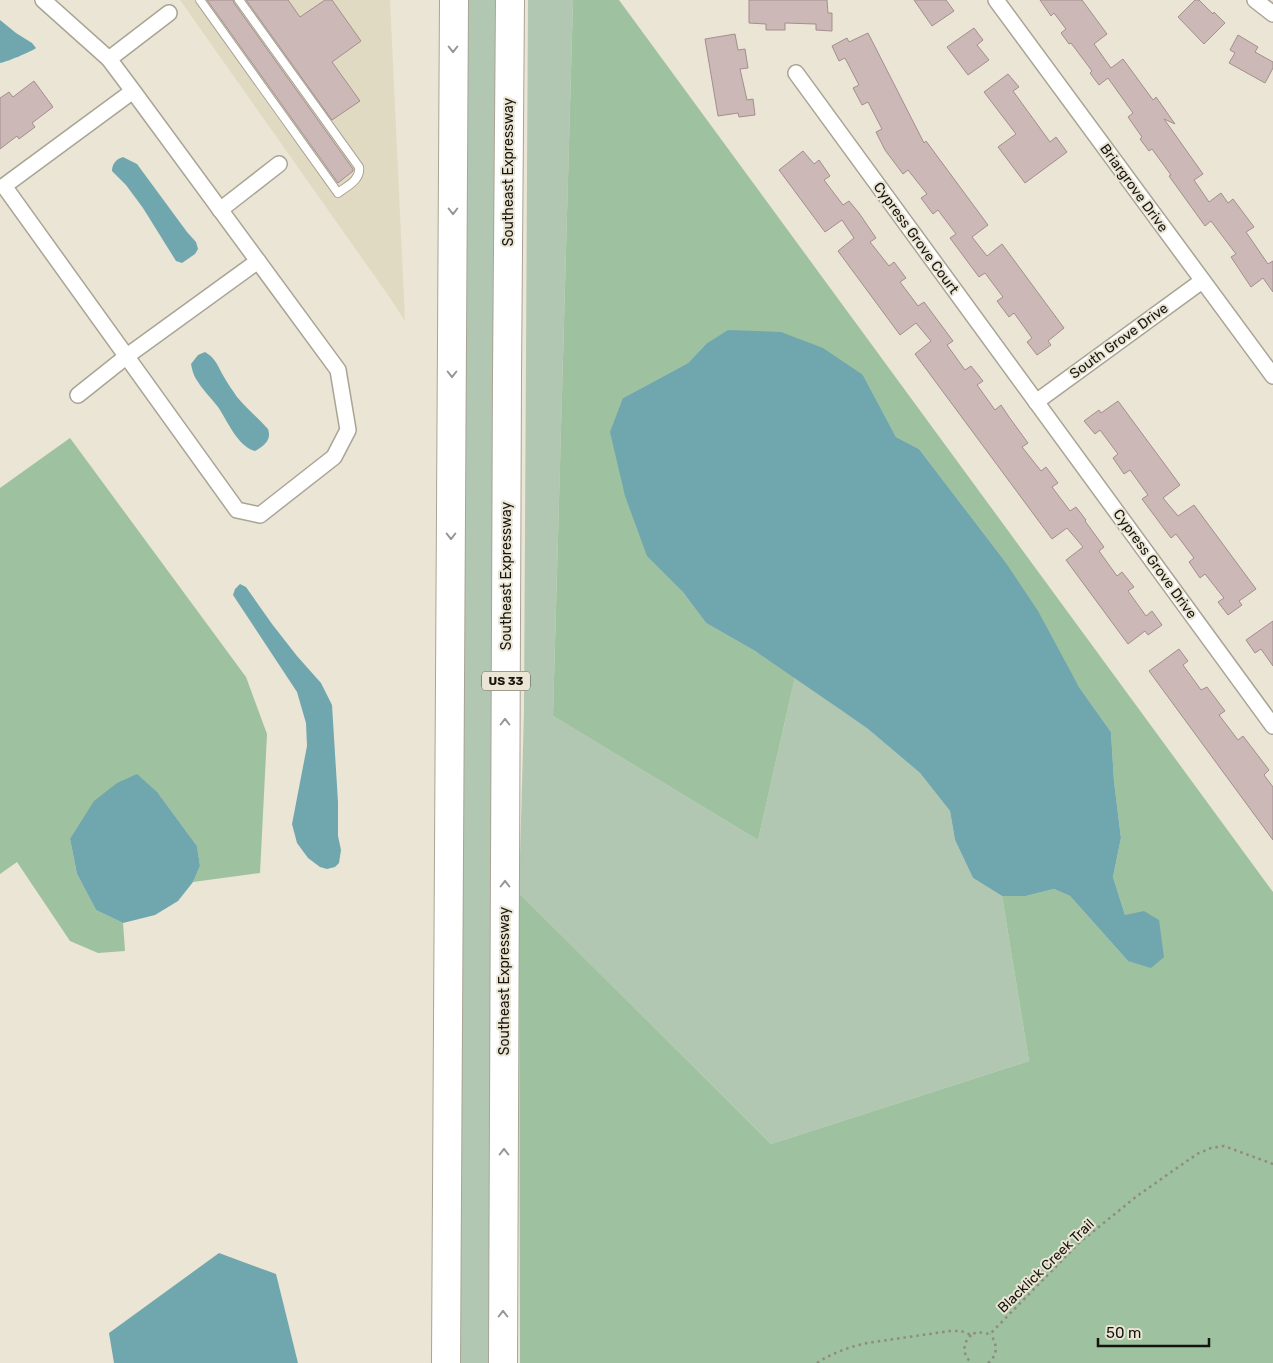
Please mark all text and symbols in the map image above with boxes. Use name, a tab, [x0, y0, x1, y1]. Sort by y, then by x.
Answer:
one-way arrow	[448, 45, 458, 53]
street label: Southeast Expressway	[500, 97, 517, 246]
street label: Briargrove Drive	[1096, 141, 1172, 235]
street label: Cypress Grove Court	[870, 179, 963, 298]
one-way arrow	[447, 207, 458, 215]
street label: South Grove Drive	[1066, 299, 1172, 382]
one-way arrow	[447, 370, 457, 378]
street label: Southeast Expressway	[498, 501, 515, 650]
street label: Cypress Grove Drive	[1110, 506, 1200, 622]
one-way arrow	[446, 532, 456, 540]
road number: US 33	[482, 671, 530, 690]
one-way arrow	[500, 718, 510, 726]
one-way arrow	[500, 880, 510, 888]
street label: Southeast Expressway	[496, 906, 513, 1055]
one-way arrow	[499, 1148, 509, 1156]
street label: Blacklick Creek Trail	[994, 1216, 1098, 1316]
one-way arrow	[498, 1310, 508, 1318]
scale bar	[1098, 1316, 1209, 1348]
text: 50 m	[1106, 1324, 1141, 1342]

